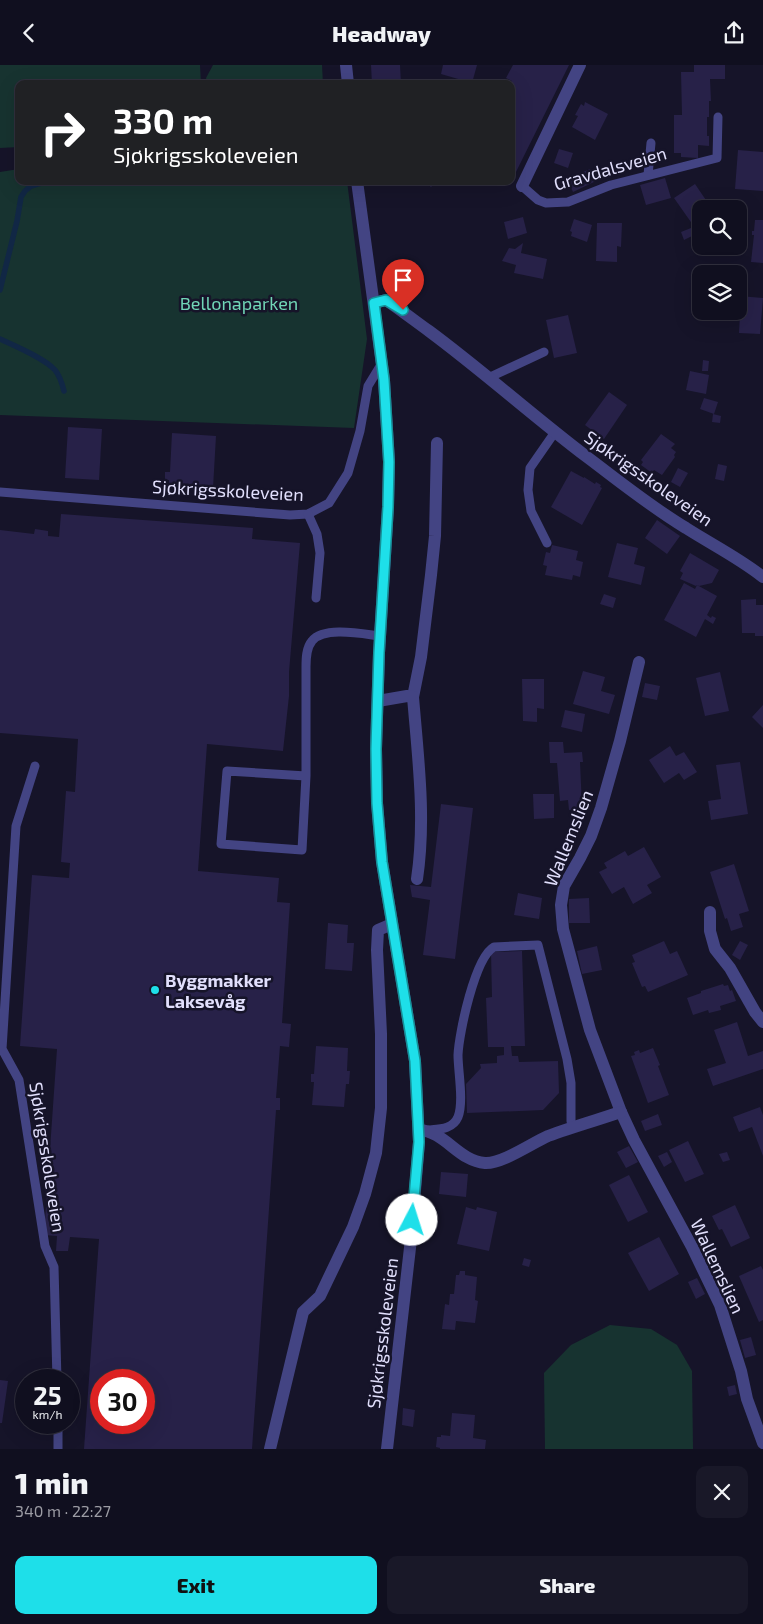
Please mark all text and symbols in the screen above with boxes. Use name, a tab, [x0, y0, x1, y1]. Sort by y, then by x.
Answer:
icon: back	[15, 19, 43, 47]
icon: share	[720, 19, 748, 47]
text: Headway	[332, 20, 431, 46]
text: 330 m	[113, 99, 213, 141]
icon: right	[30, 100, 95, 165]
text: Sjøkrigsskoleveien	[113, 141, 298, 167]
street label: Gravdalsveien	[551, 141, 669, 195]
map controls	[692, 200, 747, 320]
button: search	[692, 200, 747, 255]
pin	[382, 259, 424, 310]
button: layers	[692, 265, 747, 320]
icon: arrive	[389, 266, 417, 294]
park label: Bellonaparken	[180, 292, 298, 314]
street label: Sjøkrigsskoleveien	[581, 425, 717, 531]
street label: Sjøkrigsskoleveien	[152, 475, 304, 505]
street label: Wallemslien	[539, 787, 597, 889]
place label: Byggmakker Laksevåg	[165, 969, 272, 1012]
marker: Byggmakker Laksevåg	[149, 984, 161, 996]
street label: Sjøkrigsskoleveien	[25, 1080, 71, 1234]
position arrow	[385, 1193, 437, 1245]
street label: Wallemslien	[686, 1215, 750, 1317]
street label: Sjøkrigsskoleveien	[362, 1256, 402, 1410]
speed limit sign: 30	[90, 1369, 155, 1434]
text: 25	[33, 1380, 62, 1410]
text: km/h	[33, 1407, 62, 1421]
text: 1 min	[15, 1464, 89, 1500]
button: close	[696, 1466, 748, 1518]
text: 340 m · 22:27	[15, 1501, 111, 1520]
button: Exit	[15, 1556, 377, 1614]
button: Share	[387, 1556, 748, 1614]

